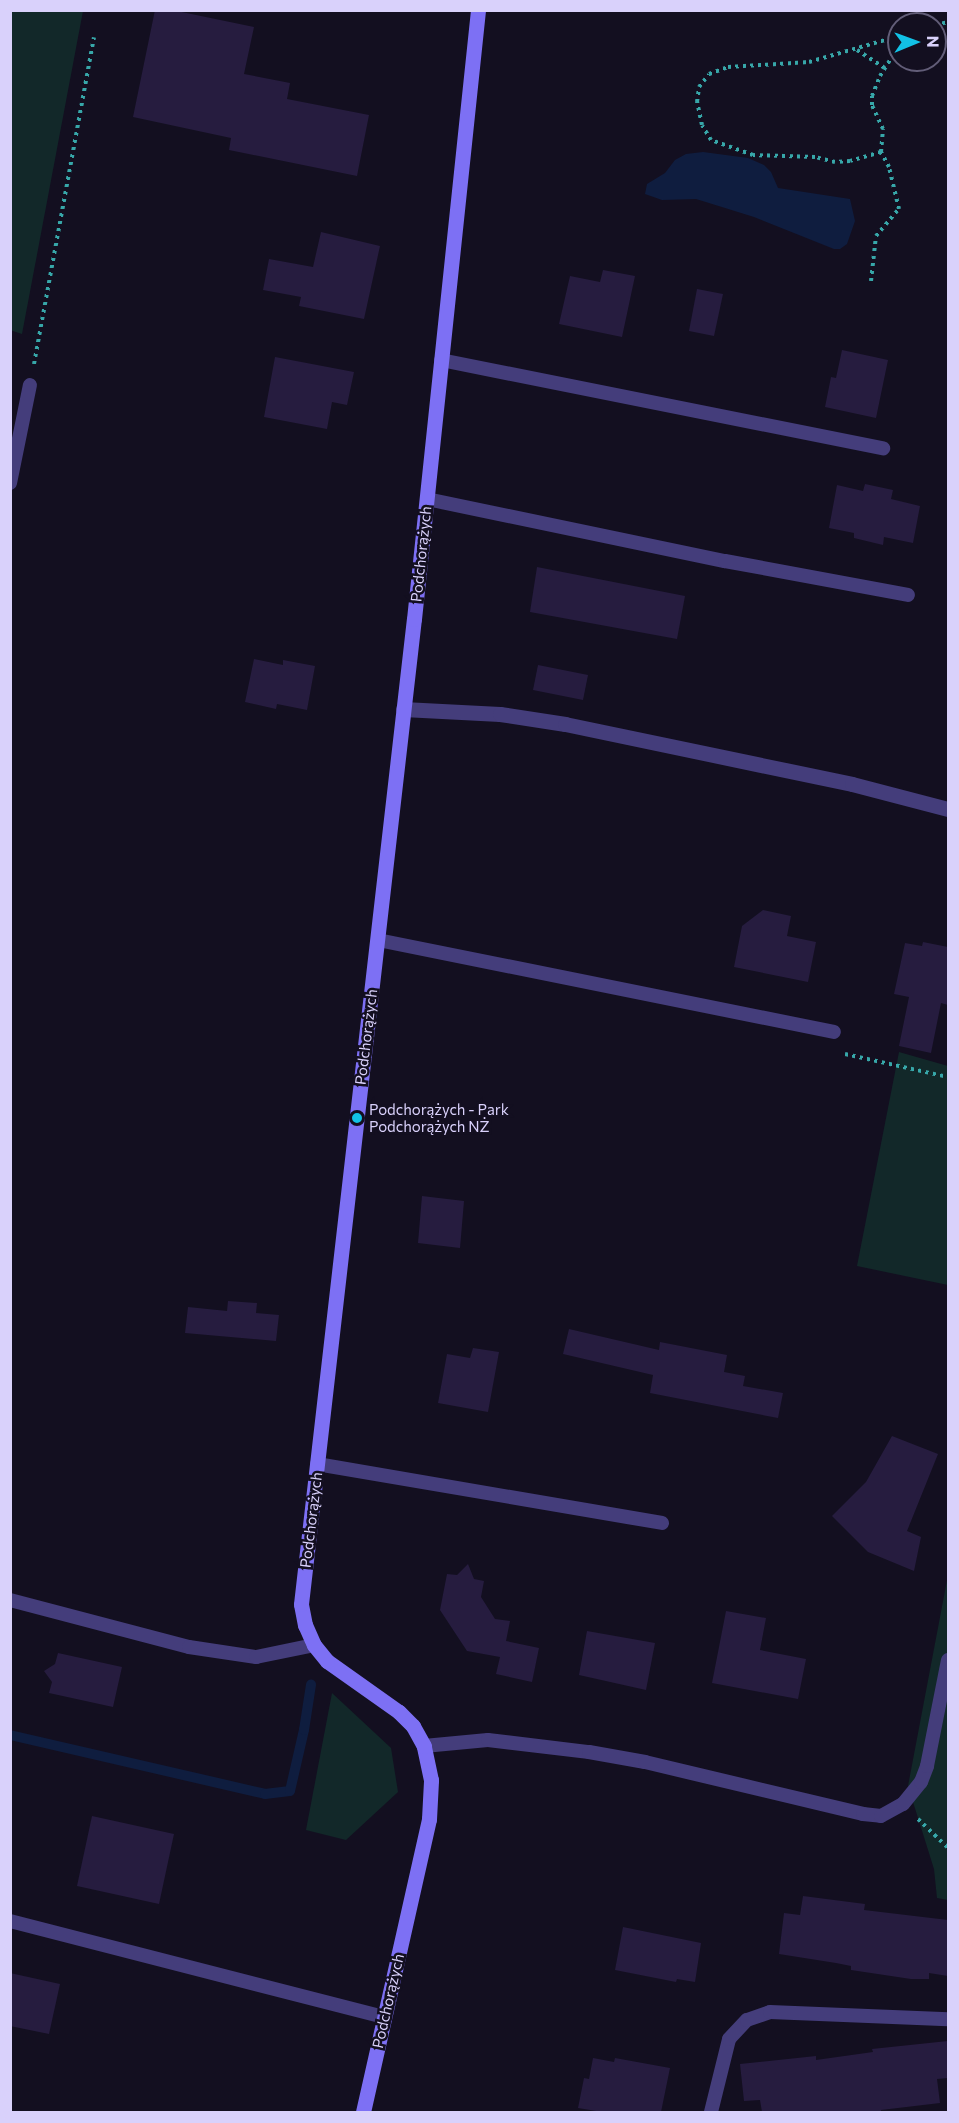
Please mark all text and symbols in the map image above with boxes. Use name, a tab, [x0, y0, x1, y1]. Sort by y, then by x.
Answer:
north arrow	[887, 12, 947, 72]
text: N	[924, 36, 943, 48]
street label: Podchorążych	[407, 505, 435, 603]
street label: Podchorążych	[351, 988, 381, 1086]
place label: Podchorążych - Park Podchorążych NŻ	[369, 1100, 509, 1135]
marker: Podchorążych - Park Podchorążych NŻ	[350, 1111, 364, 1125]
street label: Podchorążych	[296, 1471, 326, 1569]
street label: Podchorążych	[368, 1952, 408, 2050]

